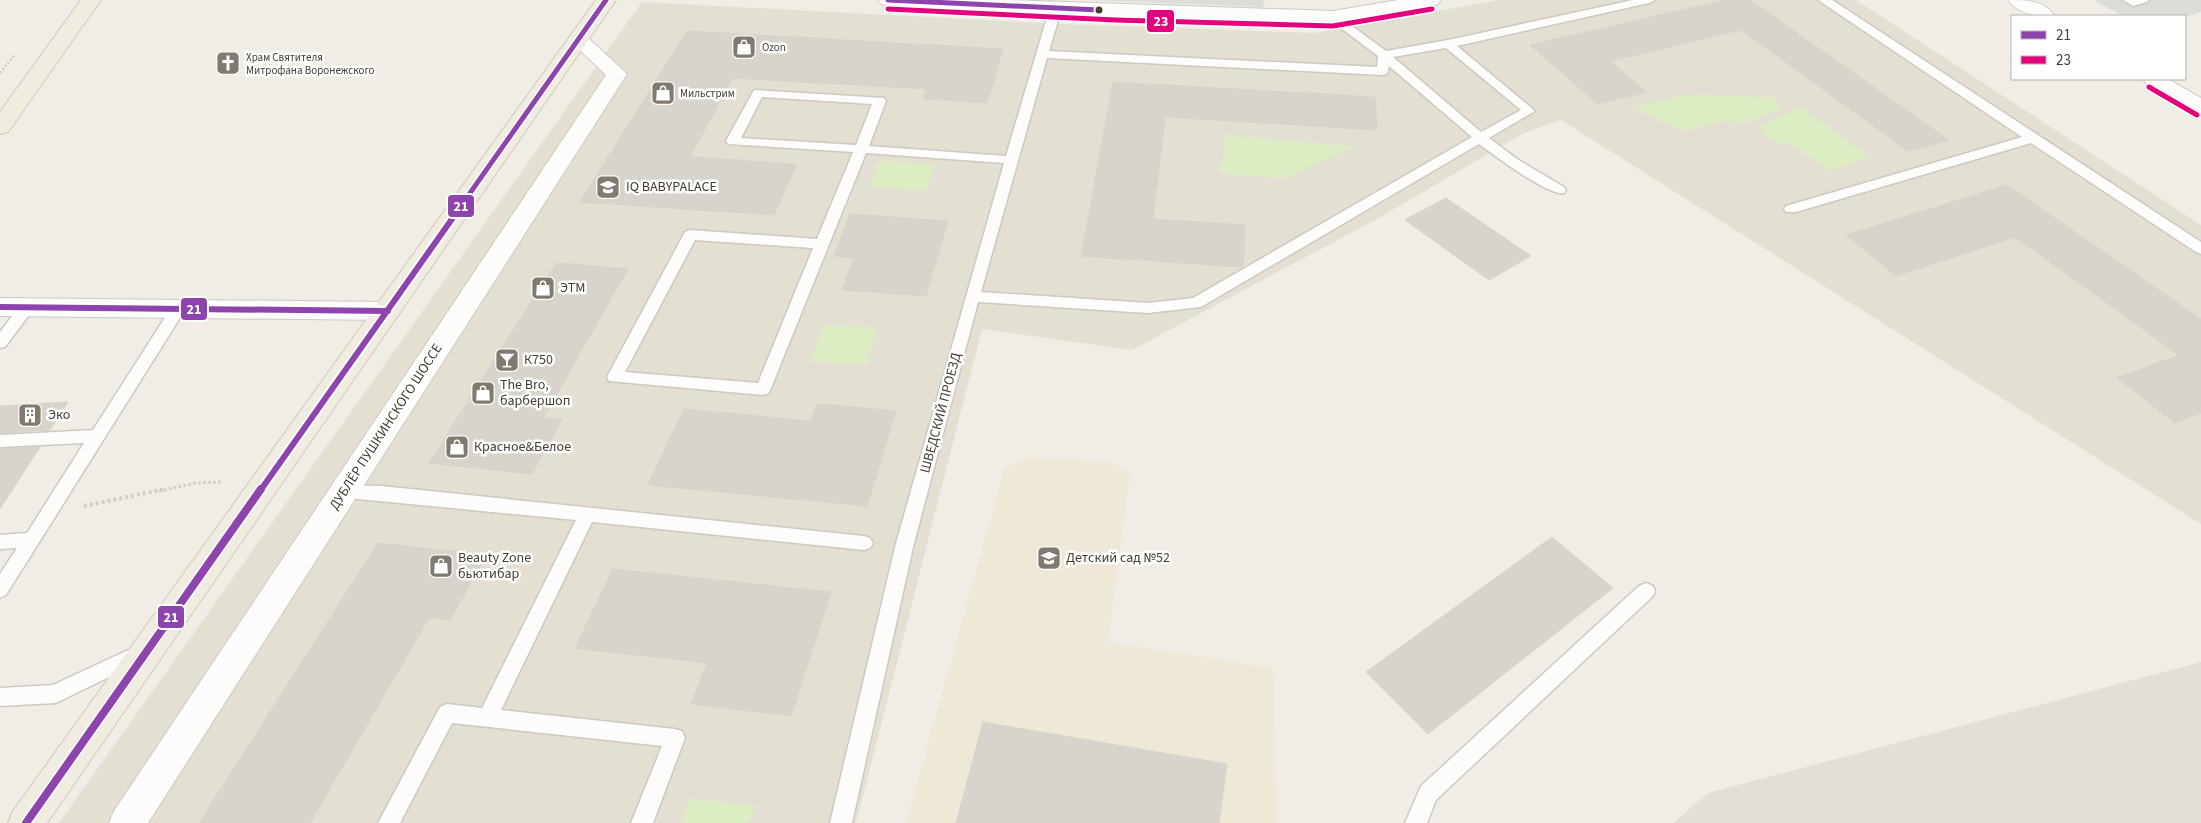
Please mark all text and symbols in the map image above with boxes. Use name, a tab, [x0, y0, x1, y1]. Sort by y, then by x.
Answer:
unlabelled marker	[1094, 5, 1104, 15]
line badge: 23	[1146, 9, 1175, 33]
text: 23	[1154, 12, 1168, 32]
legend	[2011, 15, 2186, 80]
text: 21	[2056, 25, 2071, 46]
shop icon: Ozon	[731, 34, 757, 60]
place label: Ozon	[762, 40, 786, 55]
church icon: Храм Святителя Митрофана Воронежского	[215, 50, 241, 76]
place label: Храм Святителя Митрофана Воронежского	[246, 50, 374, 78]
text: 23	[2056, 50, 2071, 71]
shop icon: Мильстрим	[650, 80, 676, 106]
place label: Мильстрим	[680, 86, 735, 101]
school or university icon: IQ BABYPALACE	[595, 174, 621, 200]
place label: IQ BABYPALACE	[626, 177, 717, 197]
line badge: 21	[447, 194, 475, 218]
text: 21	[454, 197, 468, 217]
shop icon: ЭТМ	[530, 275, 556, 301]
place label: ЭТМ	[560, 278, 585, 298]
line badge: 21	[180, 297, 208, 321]
text: 21	[187, 300, 201, 320]
street label: ДУБЛЁР ПУШКИНСКОГО ШОССЕ	[325, 340, 447, 514]
bar icon: К750	[494, 347, 520, 373]
place label: К750	[524, 350, 553, 370]
street label: ШВЕДСКИЙ ПРОЕЗД	[915, 351, 967, 475]
place label: The Bro, барбершоп	[500, 375, 570, 411]
shop icon: The Bro, барбершоп	[470, 380, 496, 406]
building icon: Эко	[17, 402, 43, 428]
place label: Эко	[48, 405, 70, 425]
shop icon: Красное&Белое	[444, 434, 470, 460]
place label: Красное&Белое	[474, 437, 571, 457]
school or university icon: Детский сад №52	[1036, 545, 1062, 571]
place label: Beauty Zone бьютибар	[458, 548, 531, 584]
place label: Детский сад №52	[1066, 548, 1170, 568]
shop icon: Beauty Zone бьютибар	[428, 553, 454, 579]
line badge: 21	[157, 605, 185, 629]
text: 21	[164, 608, 178, 628]

